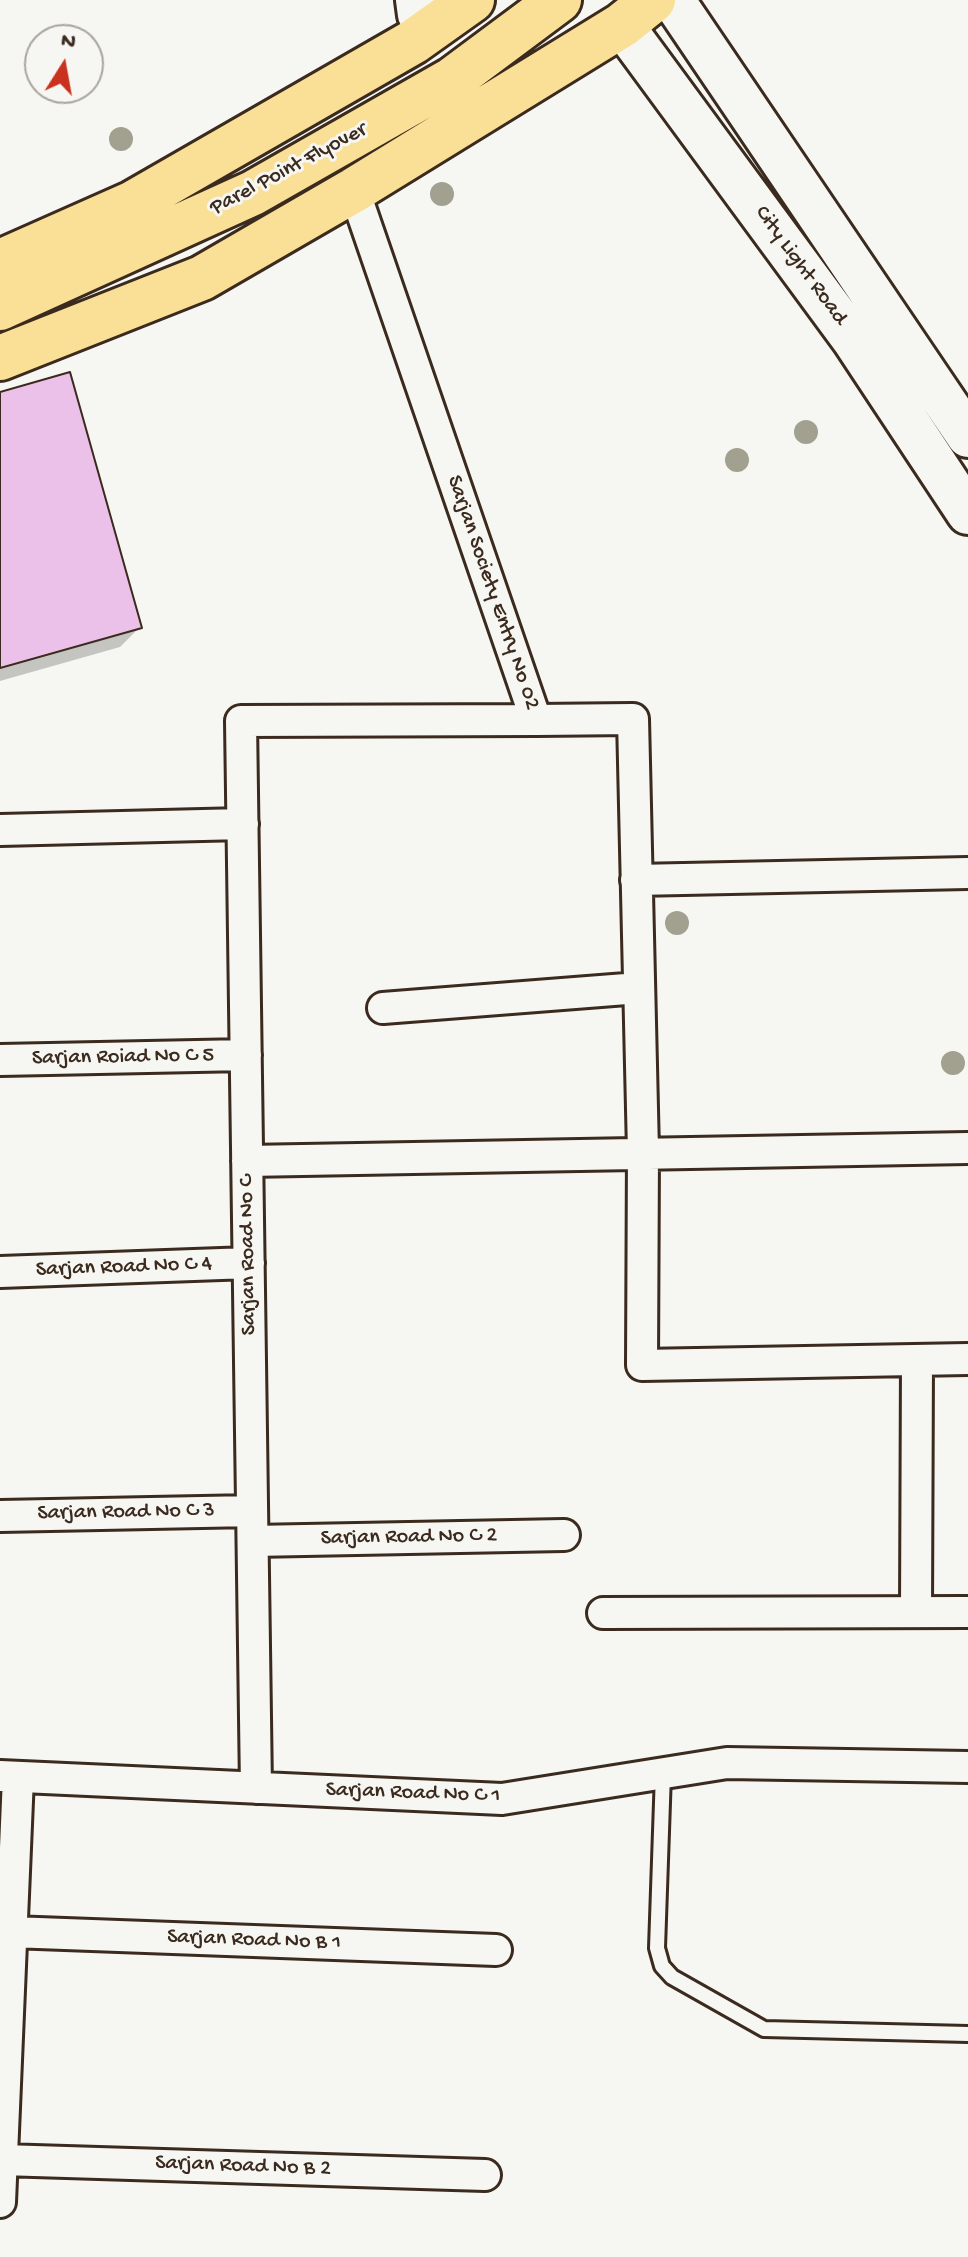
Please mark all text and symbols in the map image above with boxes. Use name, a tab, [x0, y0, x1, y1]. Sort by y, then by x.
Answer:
north arrow	[24, 24, 104, 104]
text: N	[59, 28, 78, 57]
street label: Parel Point Flyover	[206, 118, 372, 222]
street label: City Light Road	[748, 201, 852, 331]
street label: Sarjan Society Entry No 02	[439, 472, 545, 714]
street label: Sarjan Roiad No C 5	[32, 1043, 214, 1073]
street label: Sarjan Road No C	[234, 1174, 264, 1336]
street label: Sarjan Road No C 4	[35, 1252, 213, 1284]
street label: Sarjan Road No C 3	[37, 1498, 215, 1528]
street label: Sarjan Road No C 2	[320, 1523, 498, 1553]
street label: Sarjan Road No C 1	[325, 1778, 501, 1810]
street label: Sarjan Road No B 1	[167, 1925, 341, 1957]
street label: Sarjan Road No B 2	[155, 2151, 331, 2183]

